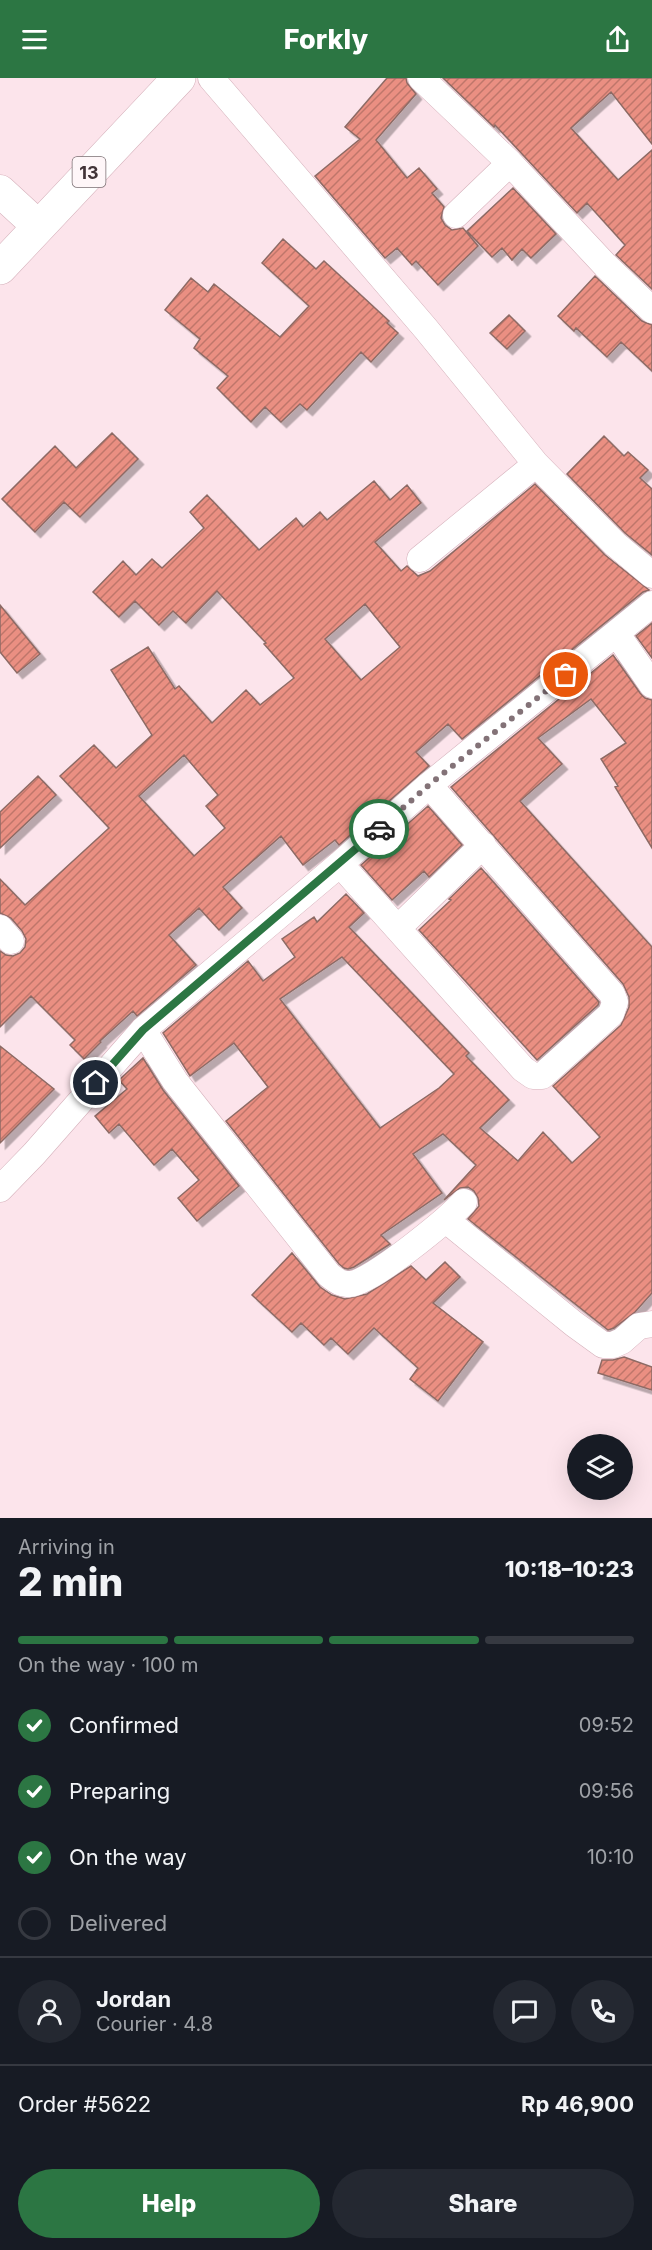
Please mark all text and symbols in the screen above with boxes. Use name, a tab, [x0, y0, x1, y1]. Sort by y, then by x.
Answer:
icon: menu	[18, 23, 51, 56]
text: Forkly	[284, 23, 368, 56]
icon: share	[601, 23, 634, 56]
road number: 13	[72, 157, 106, 187]
pin	[540, 649, 591, 700]
icon: bag	[549, 658, 582, 691]
courier	[349, 799, 409, 859]
icon: car	[363, 813, 396, 846]
pin	[70, 1057, 121, 1108]
icon: home	[79, 1066, 112, 1099]
map controls	[567, 1434, 633, 1500]
button: layers	[567, 1434, 633, 1500]
text: Arriving in	[18, 1535, 115, 1559]
text: 10:18–10:23	[505, 1556, 634, 1582]
text: 2 min	[18, 1558, 123, 1605]
text: On the way · 100 m	[18, 1653, 198, 1677]
icon: check	[18, 1709, 51, 1742]
text: Confirmed	[69, 1712, 179, 1738]
text: 09:52	[579, 1713, 634, 1737]
icon: check	[18, 1775, 51, 1808]
text: Preparing	[69, 1778, 170, 1804]
text: 09:56	[579, 1779, 634, 1803]
icon: check	[18, 1841, 51, 1874]
text: On the way	[69, 1844, 187, 1870]
text: 10:10	[587, 1845, 634, 1869]
text: Delivered	[69, 1910, 167, 1936]
button: person	[18, 1980, 81, 2043]
button: chat	[493, 1980, 556, 2043]
button: phone	[571, 1980, 634, 2043]
text: Jordan	[96, 1986, 171, 2012]
text: Courier · 4.8	[96, 2012, 213, 2036]
text: Order #5622	[18, 2091, 151, 2117]
text: Rp 46,900	[521, 2091, 634, 2117]
button: Help	[18, 2169, 320, 2238]
button: Share	[332, 2169, 634, 2238]

